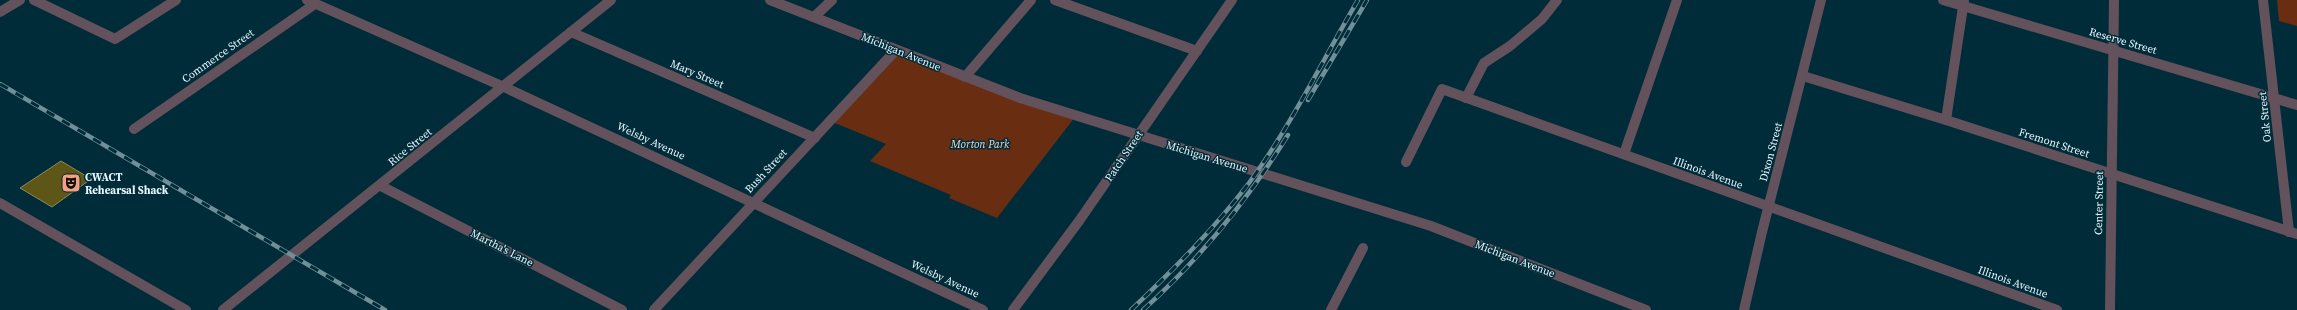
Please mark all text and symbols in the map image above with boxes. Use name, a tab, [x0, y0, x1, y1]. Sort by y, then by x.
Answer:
street label: Reserve Street	[2087, 24, 2159, 58]
street label: Commerce Street	[179, 25, 257, 87]
street label: Michigan Avenue	[859, 29, 943, 75]
street label: Mary Street	[668, 56, 726, 92]
street label: Oak Street	[2255, 91, 2275, 143]
street label: Welsby Avenue	[614, 119, 688, 164]
street label: Dixon Street	[1756, 120, 1786, 183]
street label: Rice Street	[385, 124, 435, 169]
street label: Fremont Street	[2017, 125, 2092, 162]
street label: Patch Street	[1101, 127, 1147, 184]
park label: Morton Park	[950, 137, 1010, 152]
street label: Michigan Avenue	[1164, 137, 1250, 177]
street label: Bush Street	[742, 145, 791, 196]
street label: Illinois Avenue	[1671, 153, 1745, 193]
place label: CWACT Rehearsal Shack	[85, 170, 169, 198]
street label: Center Street	[2091, 170, 2107, 235]
theatre icon: CWACT Rehearsal Shack	[60, 172, 82, 194]
street label: Martha's Lane	[468, 226, 536, 270]
street label: Michigan Avenue	[1473, 237, 1558, 281]
street label: Welsby Avenue	[908, 257, 982, 302]
street label: Illinois Avenue	[1976, 262, 2050, 302]

